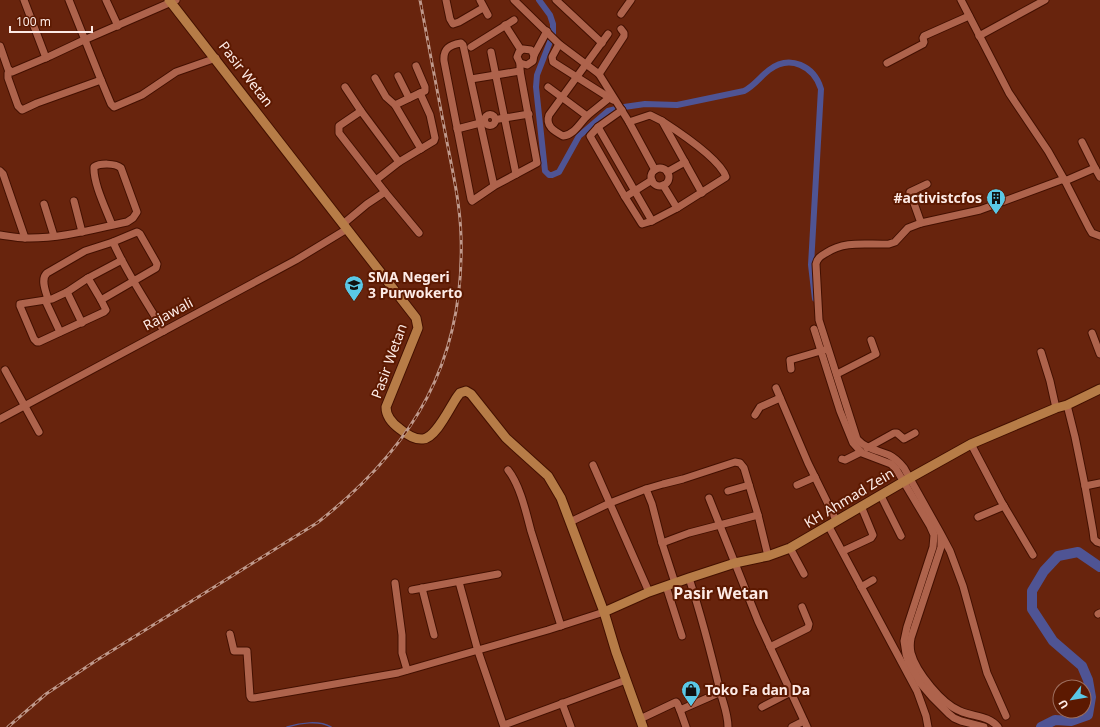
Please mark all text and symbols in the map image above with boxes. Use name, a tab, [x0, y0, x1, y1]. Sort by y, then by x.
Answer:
scale bar	[10, 8, 92, 34]
text: 100 m	[16, 13, 51, 30]
street label: Pasir Wetan	[215, 37, 278, 110]
building icon: #activistcfos	[985, 187, 1007, 215]
place label: #activistcfos	[893, 188, 982, 207]
place label: SMA Negeri 3 Purwokerto	[368, 267, 463, 302]
school or university icon: SMA Negeri 3 Purwokerto	[343, 274, 365, 302]
street label: Rajawali	[139, 292, 196, 335]
street label: Pasir Wetan	[366, 321, 411, 401]
street label: KH Ahmad Zein	[800, 463, 897, 532]
district label: Pasir Wetan	[673, 582, 769, 604]
shop icon: Toko Fa dan Da	[680, 679, 702, 707]
north arrow	[1052, 679, 1092, 719]
place label: Toko Fa dan Da	[705, 680, 810, 699]
text: U	[1054, 697, 1072, 712]

